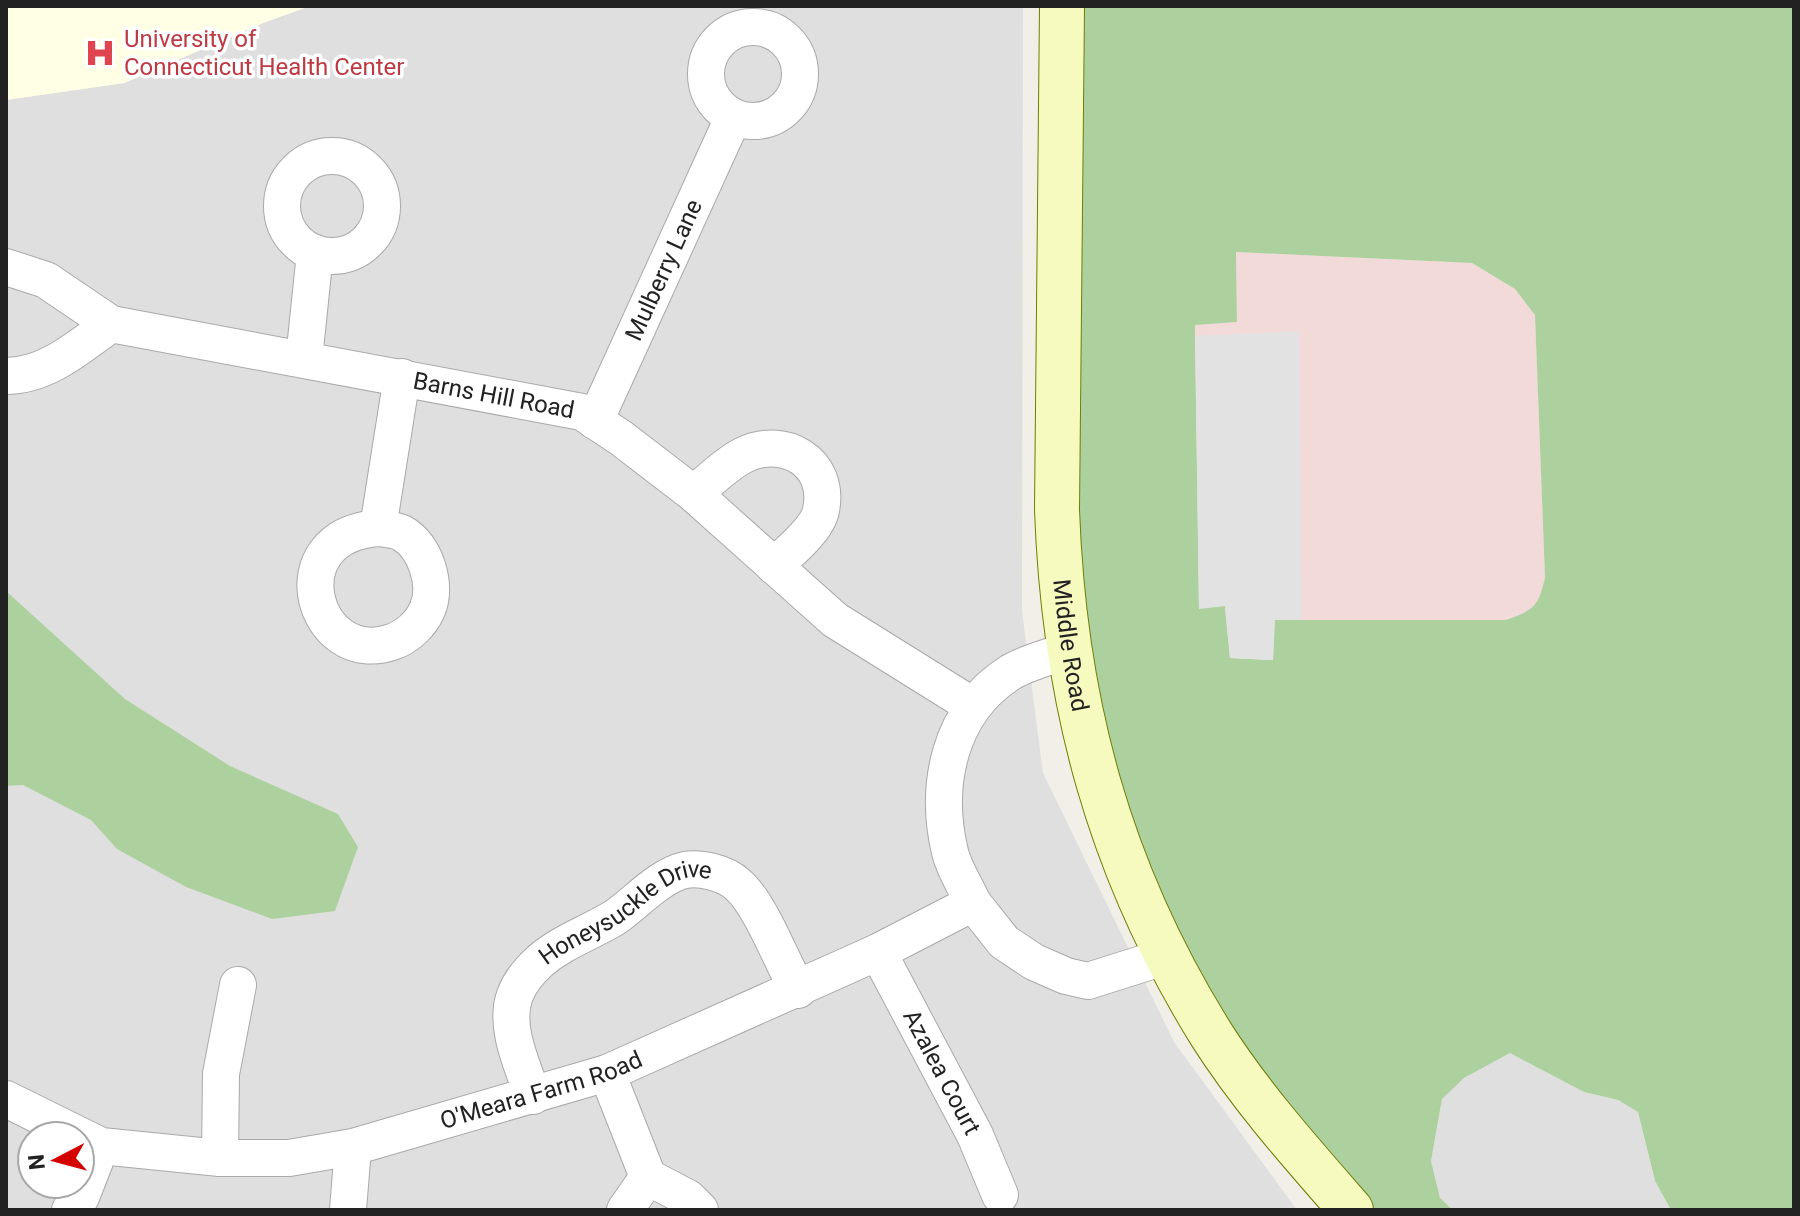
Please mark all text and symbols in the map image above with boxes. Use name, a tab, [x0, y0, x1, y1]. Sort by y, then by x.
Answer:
place label: University of Connecticut Health Center	[124, 25, 404, 81]
hospital icon: University of Connecticut Health Center	[83, 36, 117, 70]
street label: Mulberry Lane	[620, 195, 708, 345]
street label: Barns Hill Road	[411, 367, 577, 424]
street label: Middle Road	[1047, 578, 1094, 714]
street label: Honeysuckle Drive	[533, 855, 714, 971]
street label: Azalea Court	[897, 1005, 986, 1140]
street label: O'Meara Farm Road	[437, 1045, 647, 1135]
north arrow	[16, 1120, 96, 1200]
text: N	[23, 1153, 50, 1171]

